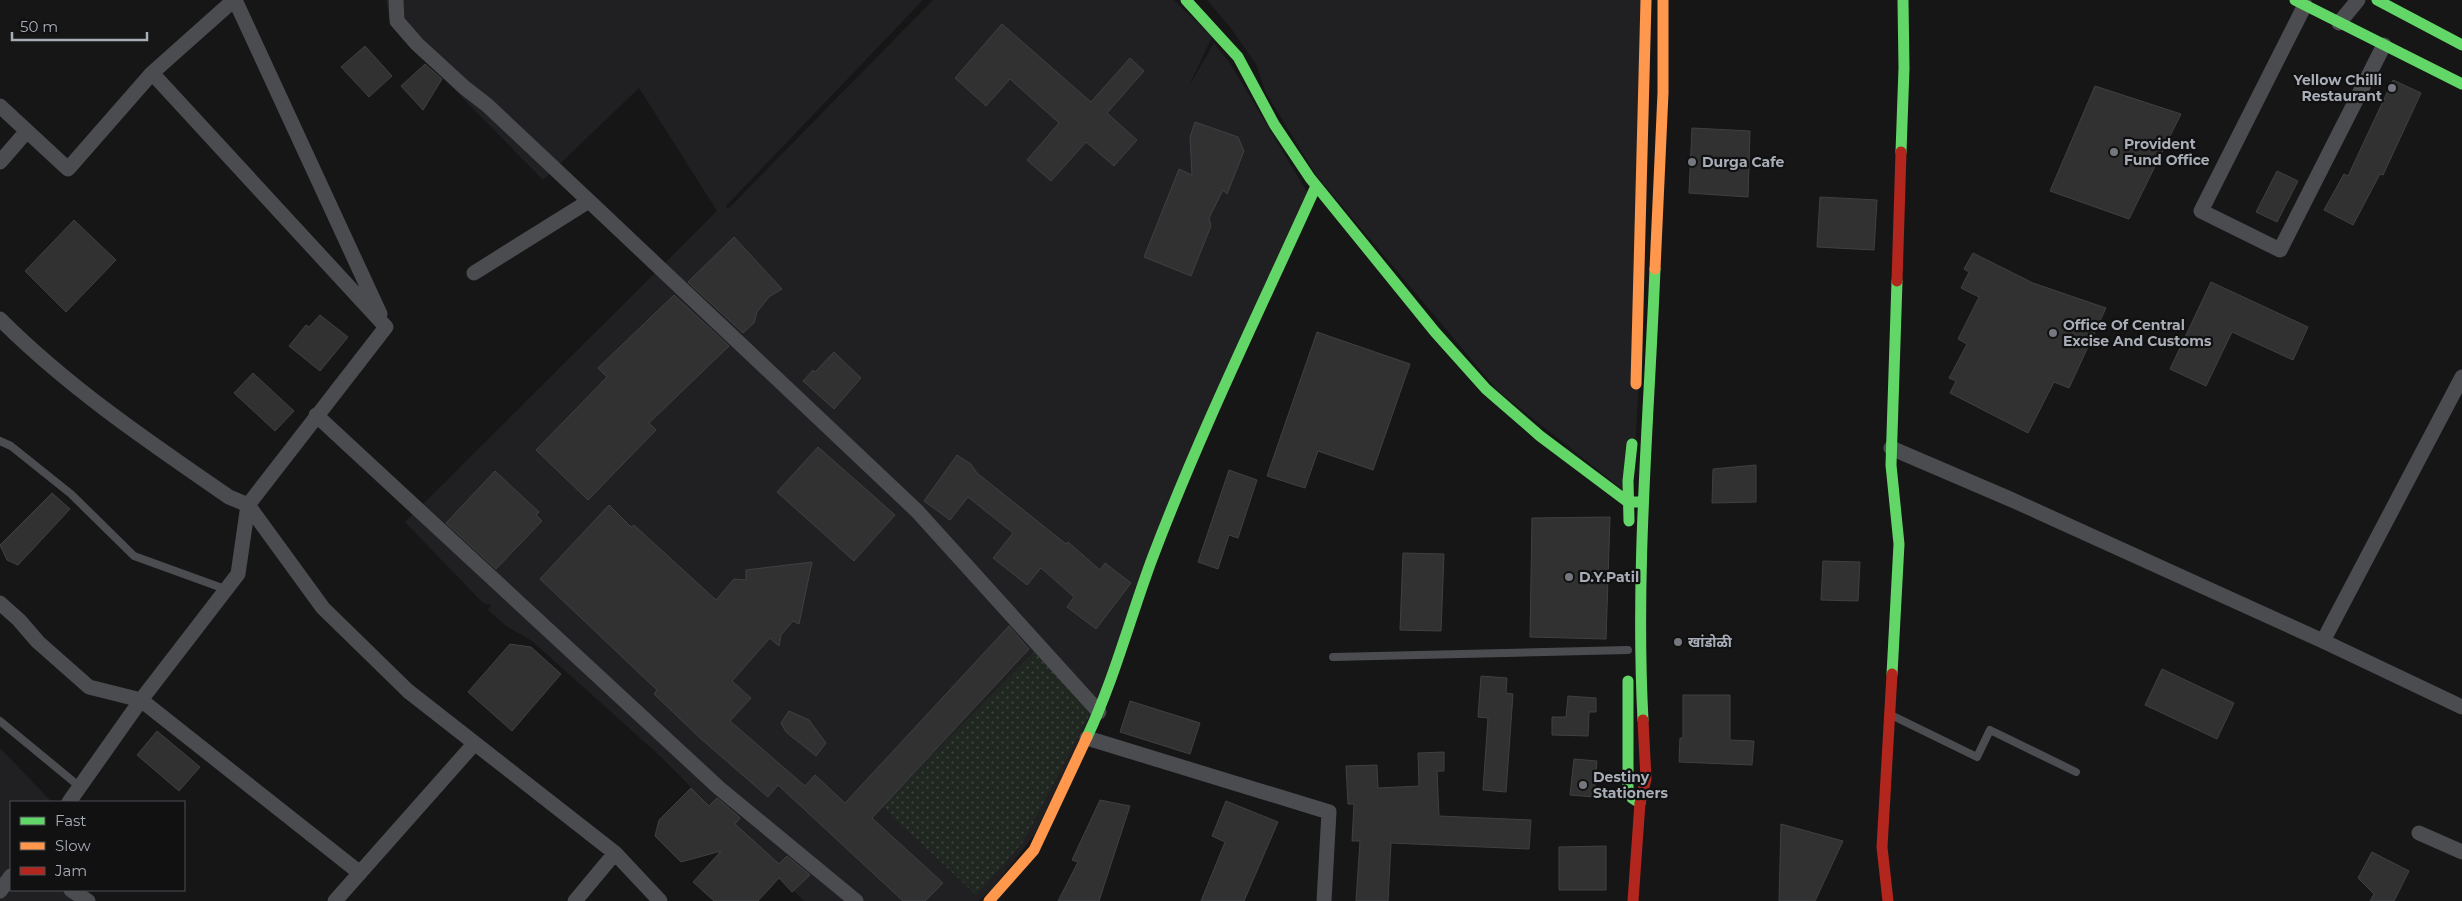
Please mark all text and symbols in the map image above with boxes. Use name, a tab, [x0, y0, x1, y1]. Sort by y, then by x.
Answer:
scale bar	[12, 10, 148, 42]
text: 50 m	[20, 17, 58, 36]
place label: Yellow Chilli Restaurant	[2292, 71, 2382, 105]
marker: Yellow Chilli Restaurant	[2386, 82, 2398, 94]
place label: Provident Fund Office	[2124, 135, 2210, 169]
marker: Provident Fund Office	[2108, 146, 2120, 158]
place label: Durga Cafe	[1702, 153, 1785, 171]
marker: Durga Cafe	[1686, 156, 1698, 168]
place label: Office Of Central Excise And Customs	[2063, 316, 2212, 350]
marker: Office Of Central Excise And Customs	[2047, 327, 2059, 339]
place label: D.Y.Patil	[1579, 568, 1639, 586]
marker: D.Y.Patil	[1563, 571, 1575, 583]
place label: खांडोळी	[1688, 633, 1733, 651]
marker: खांडोळी	[1672, 636, 1684, 648]
place label: Destiny Stationers	[1593, 768, 1668, 802]
marker: Destiny Stationers	[1577, 779, 1589, 791]
legend	[10, 801, 185, 891]
text: Fast	[55, 811, 86, 830]
text: Slow	[55, 836, 91, 855]
text: Jam	[54, 861, 87, 880]

